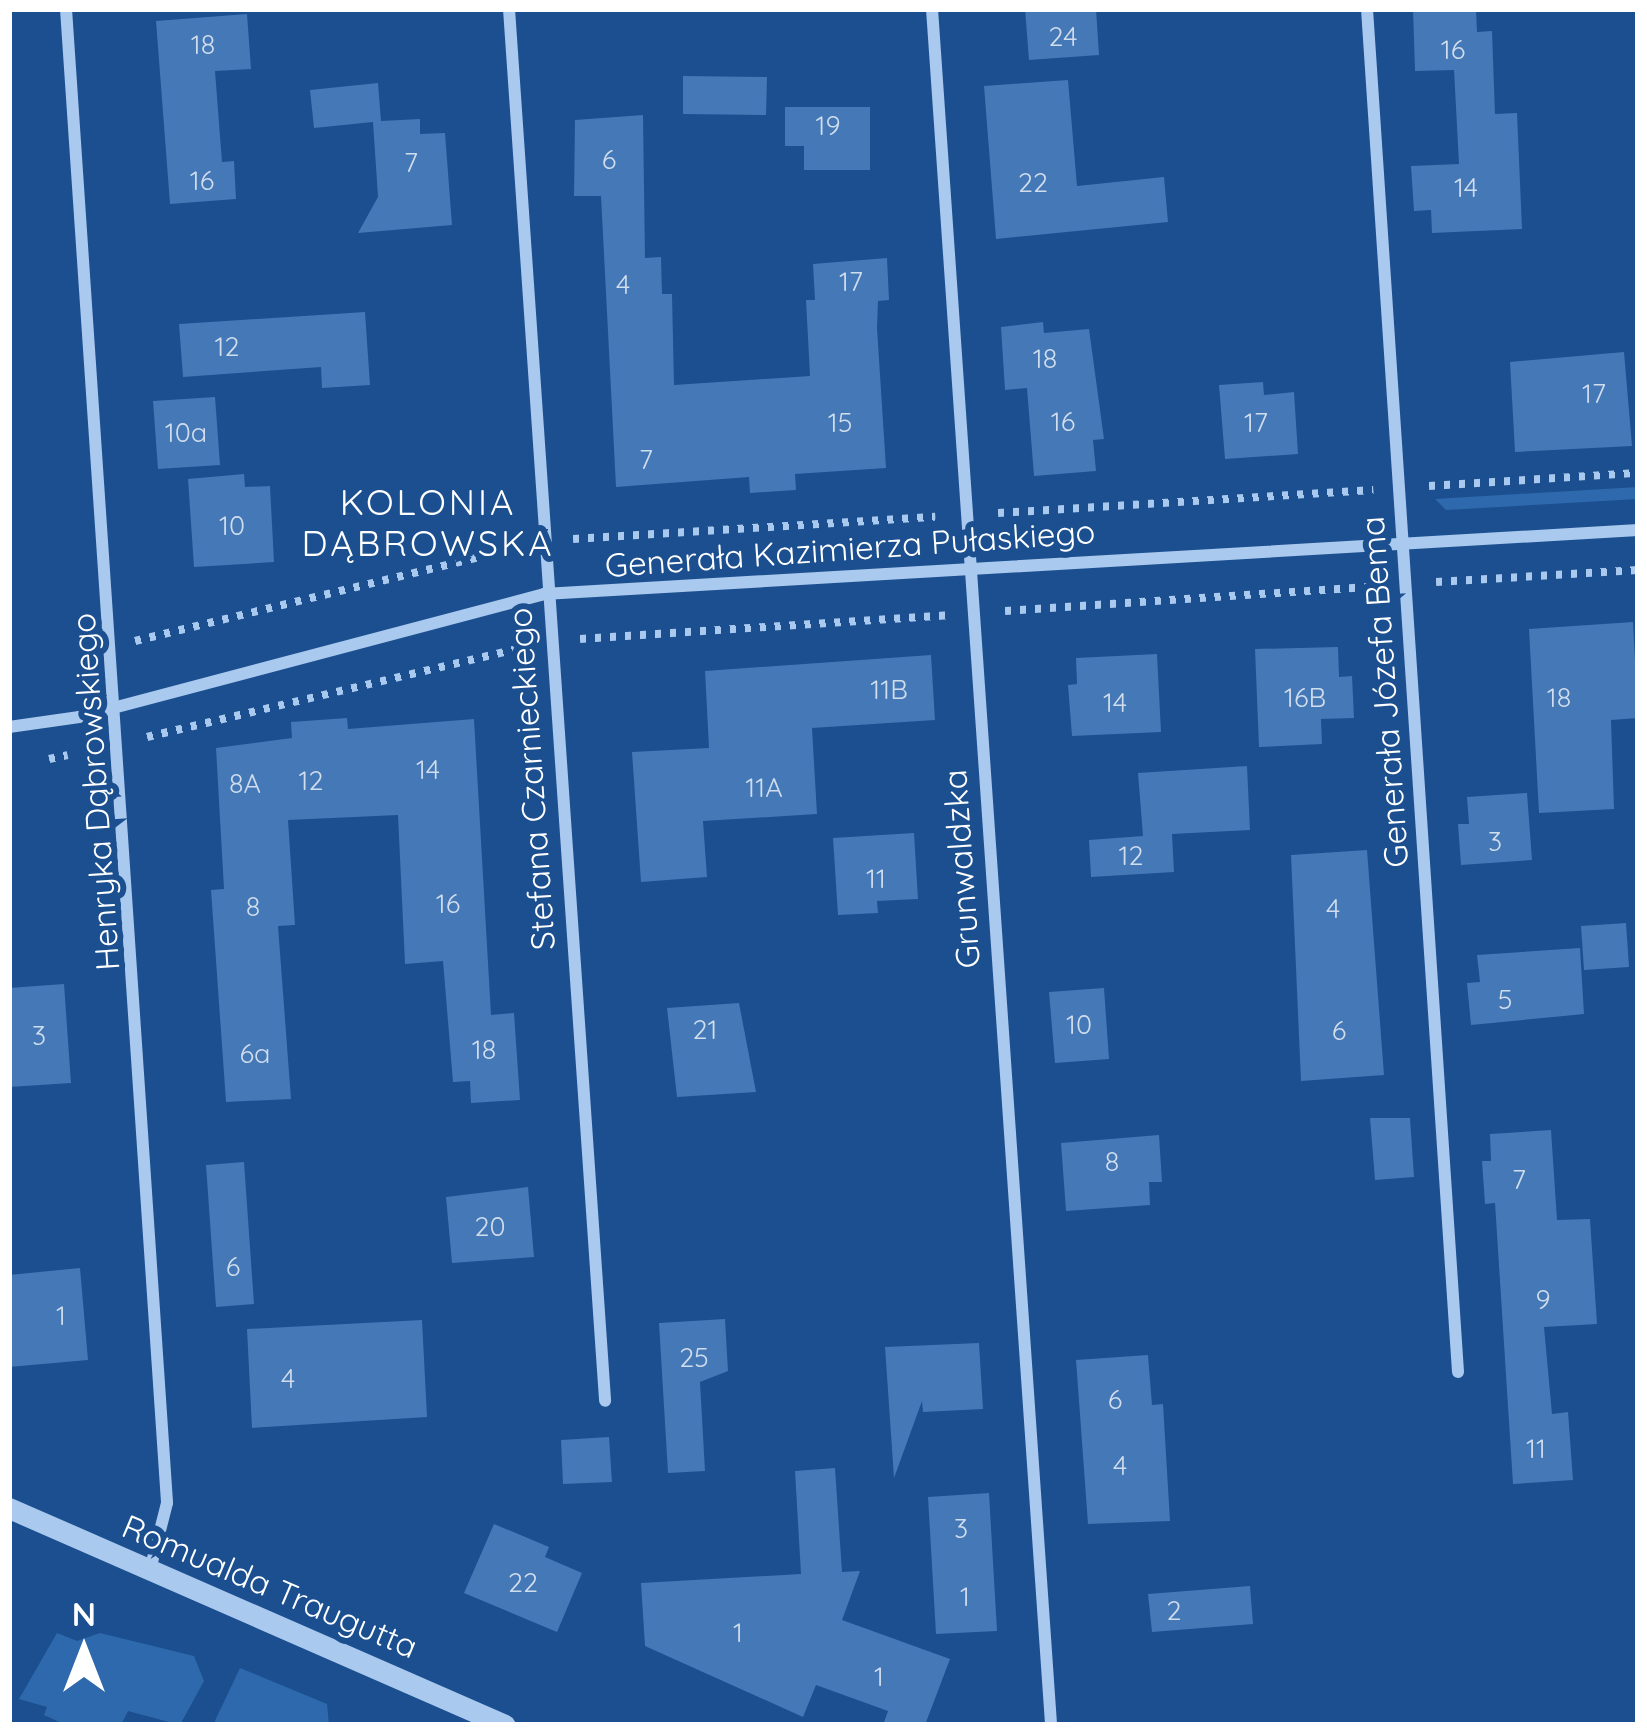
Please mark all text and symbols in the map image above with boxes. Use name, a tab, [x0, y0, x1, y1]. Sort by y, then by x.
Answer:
house number: 24	[1049, 21, 1077, 53]
house number: 18	[191, 29, 215, 61]
house number: 16	[1441, 34, 1465, 66]
house number: 19	[815, 110, 841, 142]
house number: 6	[602, 144, 616, 176]
house number: 7	[404, 147, 418, 179]
house number: 16	[190, 165, 214, 197]
house number: 22	[1018, 167, 1048, 199]
house number: 14	[1454, 172, 1478, 204]
house number: 17	[839, 266, 863, 298]
house number: 4	[616, 269, 630, 301]
house number: 12	[215, 331, 239, 363]
house number: 18	[1033, 343, 1057, 375]
house number: 17	[1582, 378, 1606, 410]
house number: 16	[1051, 406, 1075, 438]
house number: 15	[828, 407, 852, 439]
house number: 17	[1244, 407, 1268, 439]
house number: 10a	[165, 417, 207, 449]
house number: 7	[639, 444, 653, 476]
district label: KOLONIA DĄBROWSKA	[301, 479, 555, 564]
house number: 10	[219, 510, 245, 542]
street label: Generała Kazimierza Pułaskiego	[604, 511, 1096, 585]
street label: Generała Józefa Bema	[1352, 515, 1416, 869]
street label: Stefana Czarnieckiego	[499, 606, 563, 952]
street label: Henryka Dąbrowskiego	[63, 612, 127, 972]
house number: 11B	[870, 674, 908, 706]
house number: 16B	[1284, 682, 1326, 714]
house number: 18	[1547, 682, 1571, 714]
house number: 14	[1103, 687, 1127, 719]
house number: 14	[416, 754, 440, 786]
house number: 12	[299, 765, 323, 797]
house number: 8A	[229, 768, 261, 800]
street label: Grunwaldzka	[934, 768, 988, 970]
house number: 11A	[745, 772, 783, 804]
house number: 3	[1488, 826, 1502, 858]
house number: 12	[1119, 840, 1143, 872]
house number: 11	[866, 863, 886, 895]
house number: 16	[436, 888, 460, 920]
house number: 8	[246, 891, 260, 923]
house number: 4	[1326, 893, 1340, 925]
house number: 5	[1498, 984, 1512, 1016]
house number: 10	[1066, 1009, 1092, 1041]
house number: 21	[693, 1014, 717, 1046]
house number: 6	[1332, 1015, 1346, 1047]
house number: 3	[32, 1020, 46, 1052]
house number: 18	[472, 1034, 496, 1066]
house number: 6a	[240, 1038, 270, 1070]
house number: 8	[1105, 1146, 1119, 1178]
house number: 7	[1512, 1164, 1526, 1196]
house number: 20	[474, 1211, 506, 1243]
house number: 6	[226, 1251, 240, 1283]
house number: 9	[1535, 1284, 1551, 1316]
house number: 1	[56, 1300, 66, 1332]
house number: 25	[679, 1342, 709, 1374]
house number: 4	[281, 1363, 295, 1395]
house number: 6	[1108, 1384, 1122, 1416]
house number: 11	[1526, 1433, 1546, 1465]
house number: 4	[1113, 1450, 1127, 1482]
street label: Romualda Traugutta	[116, 1506, 424, 1666]
house number: 3	[954, 1513, 968, 1545]
house number: 22	[508, 1567, 538, 1599]
house number: 1	[960, 1581, 970, 1613]
north arrow	[24, 1590, 144, 1710]
text: N	[72, 1593, 96, 1634]
house number: 2	[1167, 1595, 1181, 1627]
house number: 1	[733, 1617, 743, 1649]
house number: 1	[874, 1661, 884, 1693]

